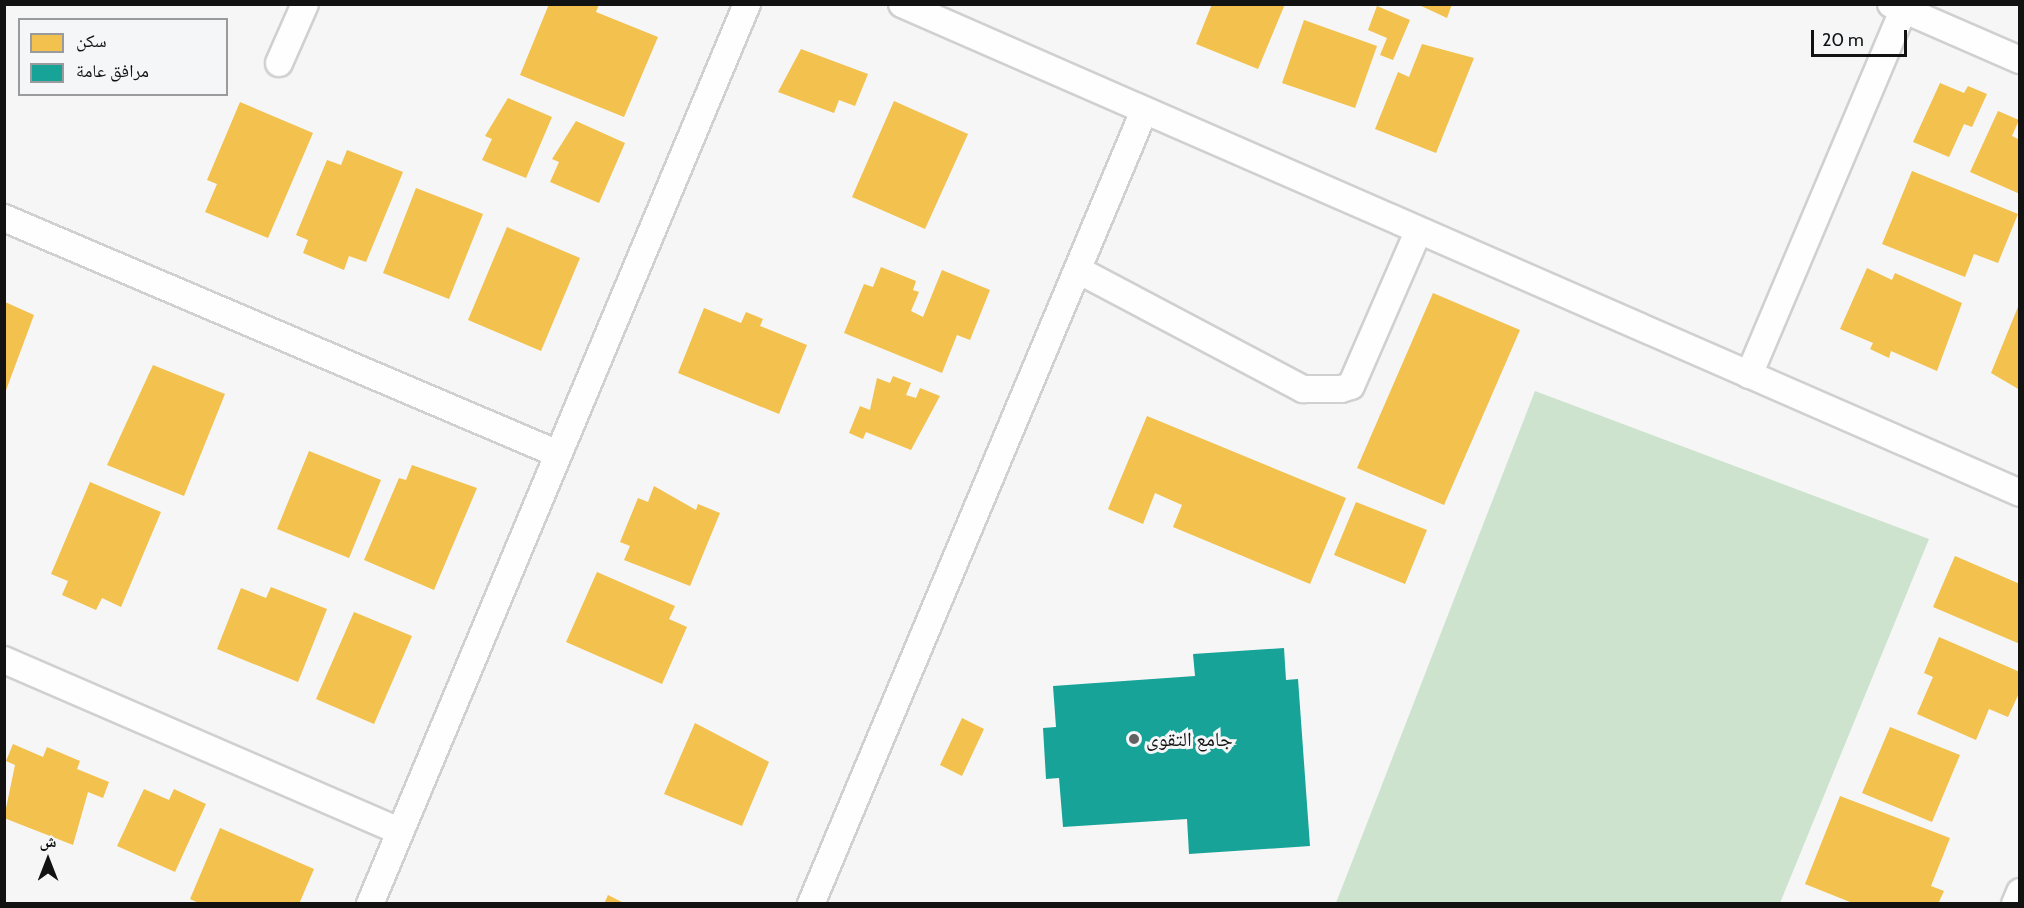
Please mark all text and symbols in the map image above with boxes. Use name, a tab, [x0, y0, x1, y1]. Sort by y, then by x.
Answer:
legend	[18, 18, 228, 96]
scale bar	[1814, 18, 1910, 56]
text: 20 m	[1822, 29, 1864, 51]
text: سكن	[76, 30, 107, 52]
text: مرافق عامة	[76, 60, 149, 82]
place label: جامع التقوى	[1146, 727, 1233, 751]
marker: جامع التقوى	[1127, 732, 1141, 746]
north arrow	[18, 830, 78, 890]
text: ش	[40, 832, 56, 851]

